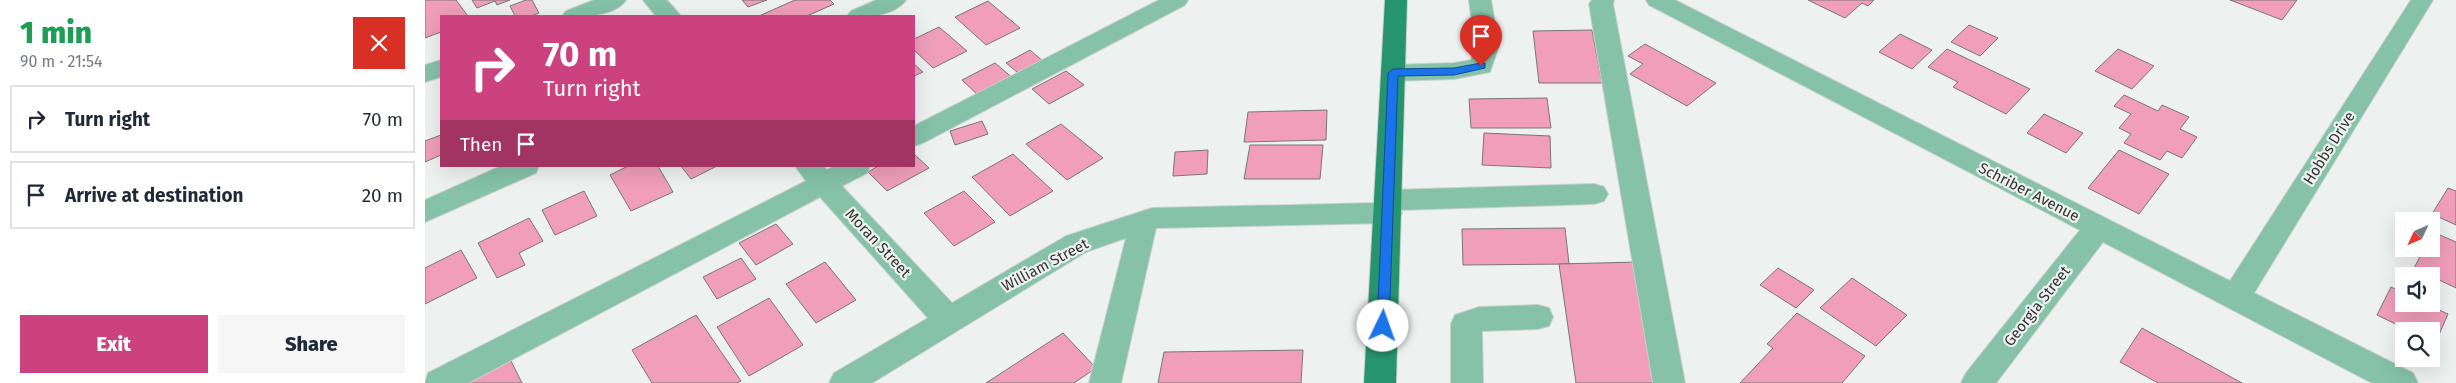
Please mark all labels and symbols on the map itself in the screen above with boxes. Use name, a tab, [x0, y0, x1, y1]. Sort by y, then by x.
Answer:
pin	[1460, 15, 1502, 66]
street label: Hobbs Drive	[2299, 108, 2359, 188]
street label: Schriber Avenue	[1976, 159, 2082, 225]
street label: Moran Street	[842, 205, 915, 281]
north arrow	[2395, 212, 2440, 258]
street label: William Street	[999, 234, 1092, 295]
street label: Georgia Street	[2000, 262, 2074, 350]
position arrow	[1356, 299, 1408, 351]

